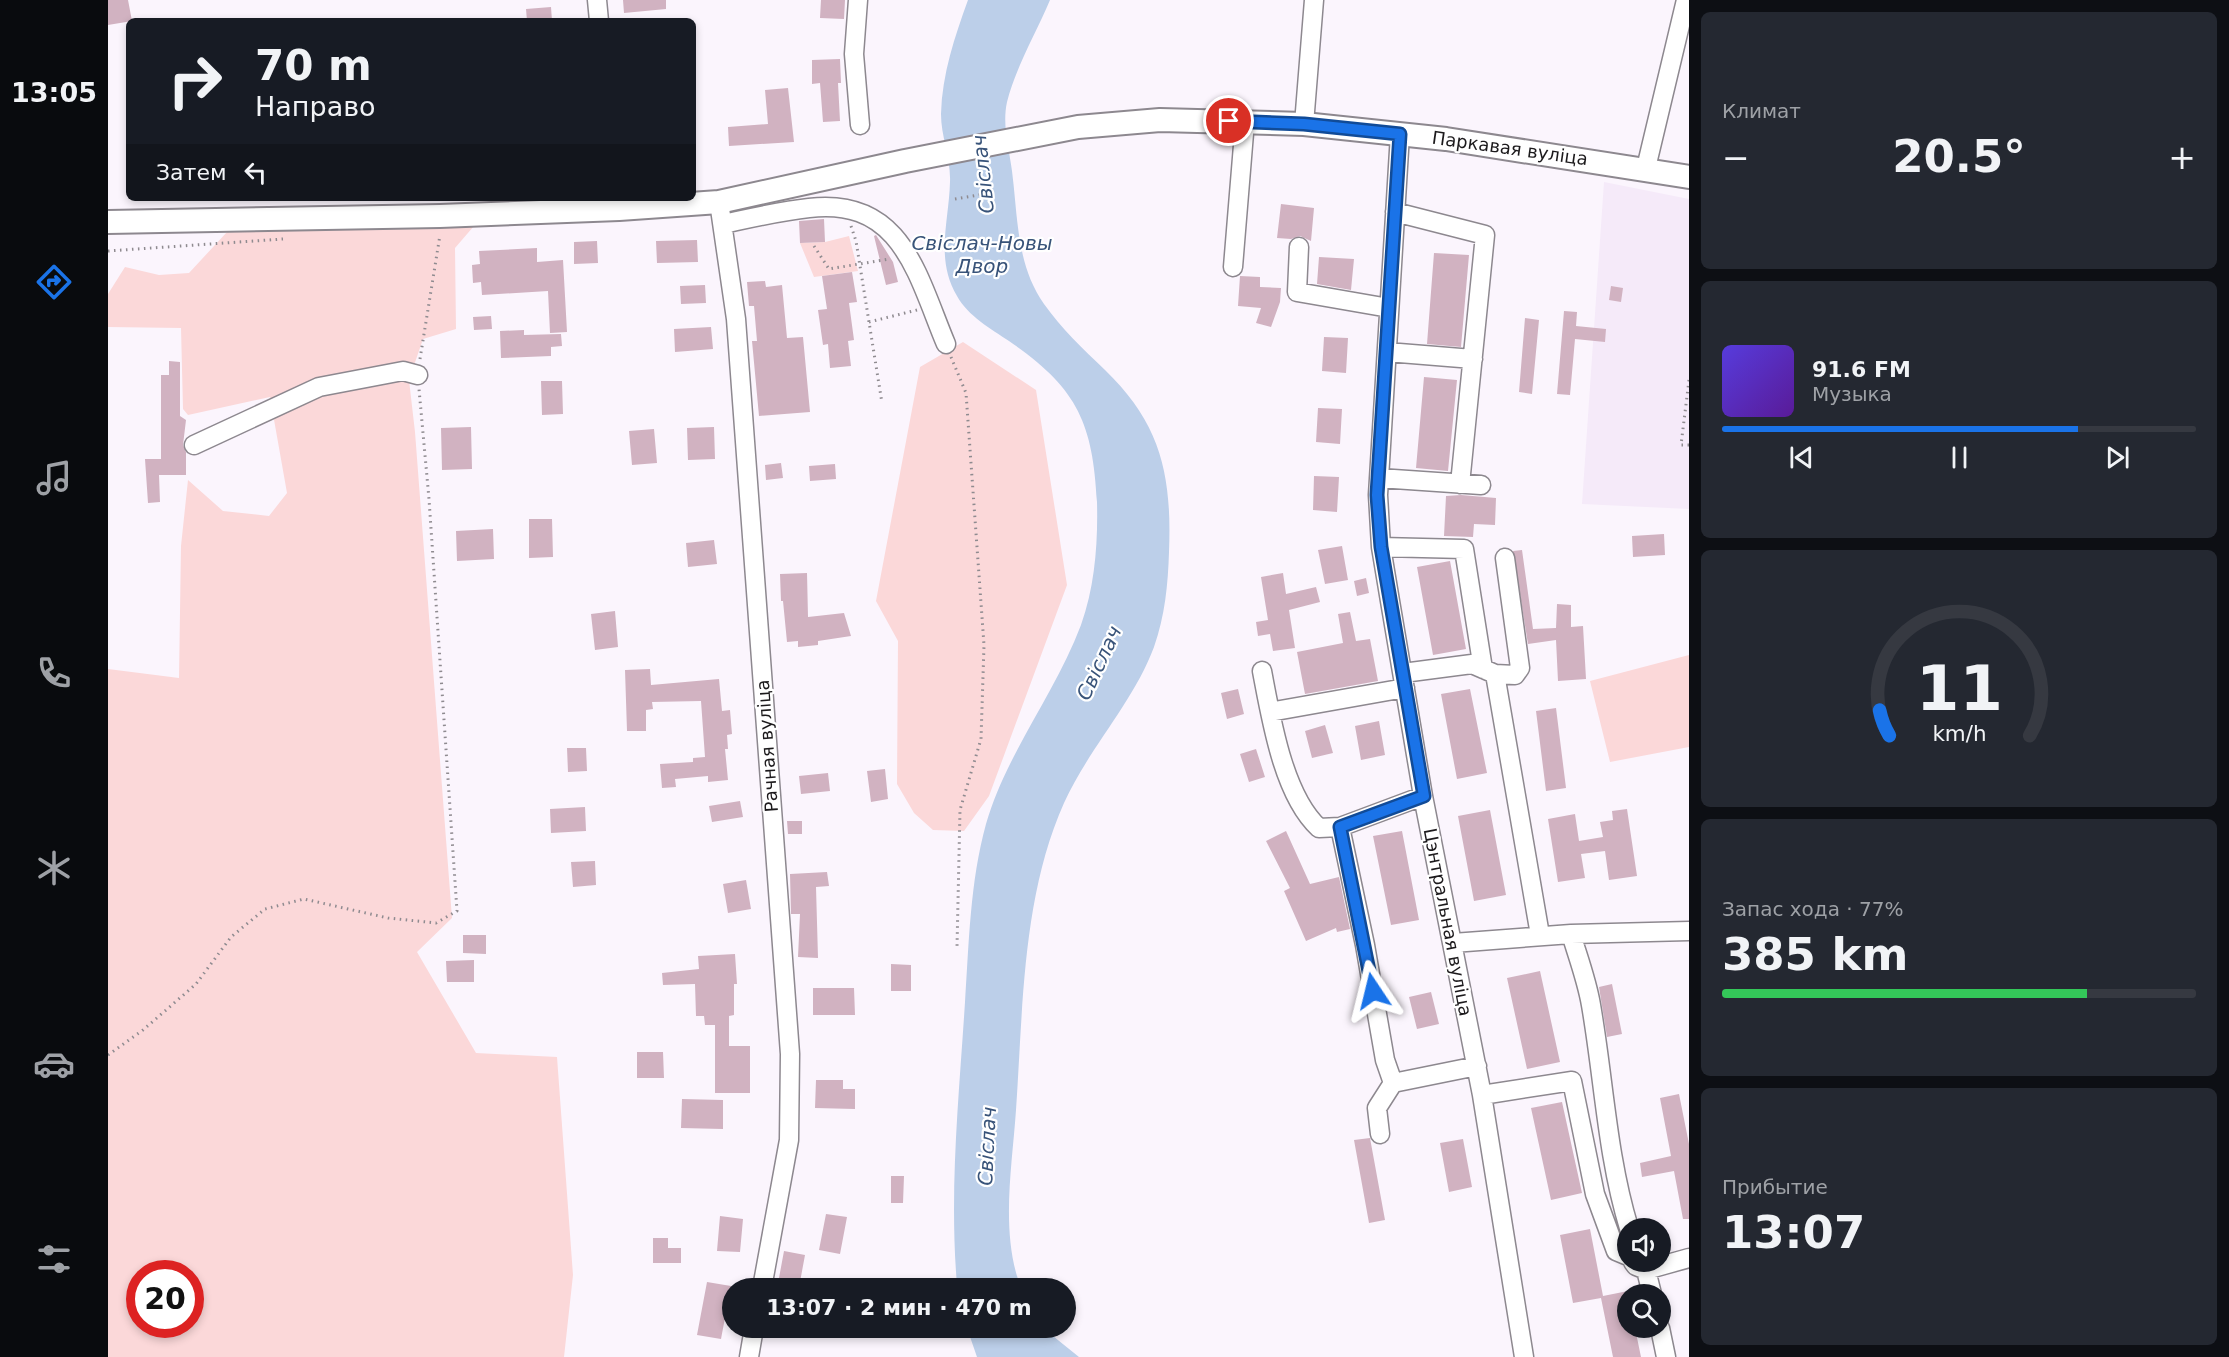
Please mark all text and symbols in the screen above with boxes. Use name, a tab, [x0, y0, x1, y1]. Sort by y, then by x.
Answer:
text: 70 m	[255, 41, 372, 90]
icon: right	[156, 42, 234, 120]
text: 13:05	[11, 77, 97, 108]
text: Направо	[255, 91, 376, 122]
pin	[1203, 95, 1254, 146]
text: Климат	[1722, 99, 1801, 123]
icon: arrive	[1212, 104, 1245, 137]
street label: Паркавая вуліца	[1431, 127, 1589, 169]
text: 20.5°	[1892, 130, 2026, 183]
water label: Свіслач	[967, 133, 999, 215]
text: −	[1722, 138, 1750, 177]
text: +	[2168, 138, 2196, 177]
icon: left	[239, 156, 272, 189]
text: Затем	[156, 160, 227, 185]
water label: Свіслач-Новы Двор	[911, 231, 1053, 278]
icon: directions	[33, 261, 75, 303]
text: 91.6 FM	[1812, 357, 1911, 382]
text: Музыка	[1812, 382, 1892, 406]
icon: previous	[1785, 441, 1818, 474]
icon: pause	[1943, 441, 1976, 474]
icon: next	[2101, 441, 2134, 474]
icon: music	[33, 457, 75, 499]
water label: Свіслач	[1071, 622, 1127, 704]
icon: phone	[33, 652, 75, 694]
text: 11	[1916, 652, 2002, 725]
street label: Рачная вуліца	[752, 679, 782, 813]
text: km/h	[1932, 721, 1986, 746]
street label: Цэнтральная вуліца	[1419, 826, 1477, 1018]
icon: climate	[33, 847, 75, 889]
text: Запас хода · 77%	[1722, 897, 1903, 921]
text: 385 km	[1722, 928, 1908, 981]
position arrow	[1341, 959, 1405, 1023]
icon: car	[33, 1043, 75, 1085]
water label: Свіслач	[973, 1106, 1001, 1186]
text: Прибытие	[1722, 1175, 1828, 1199]
text: 13:07	[1722, 1206, 1865, 1259]
map controls	[1617, 1218, 1671, 1338]
button: sound	[1617, 1218, 1671, 1272]
icon: filters	[33, 1238, 75, 1280]
speed limit sign: 20	[126, 1260, 204, 1338]
button: search	[1617, 1284, 1671, 1338]
text: 13:07 · 2 мин · 470 m	[766, 1295, 1032, 1320]

